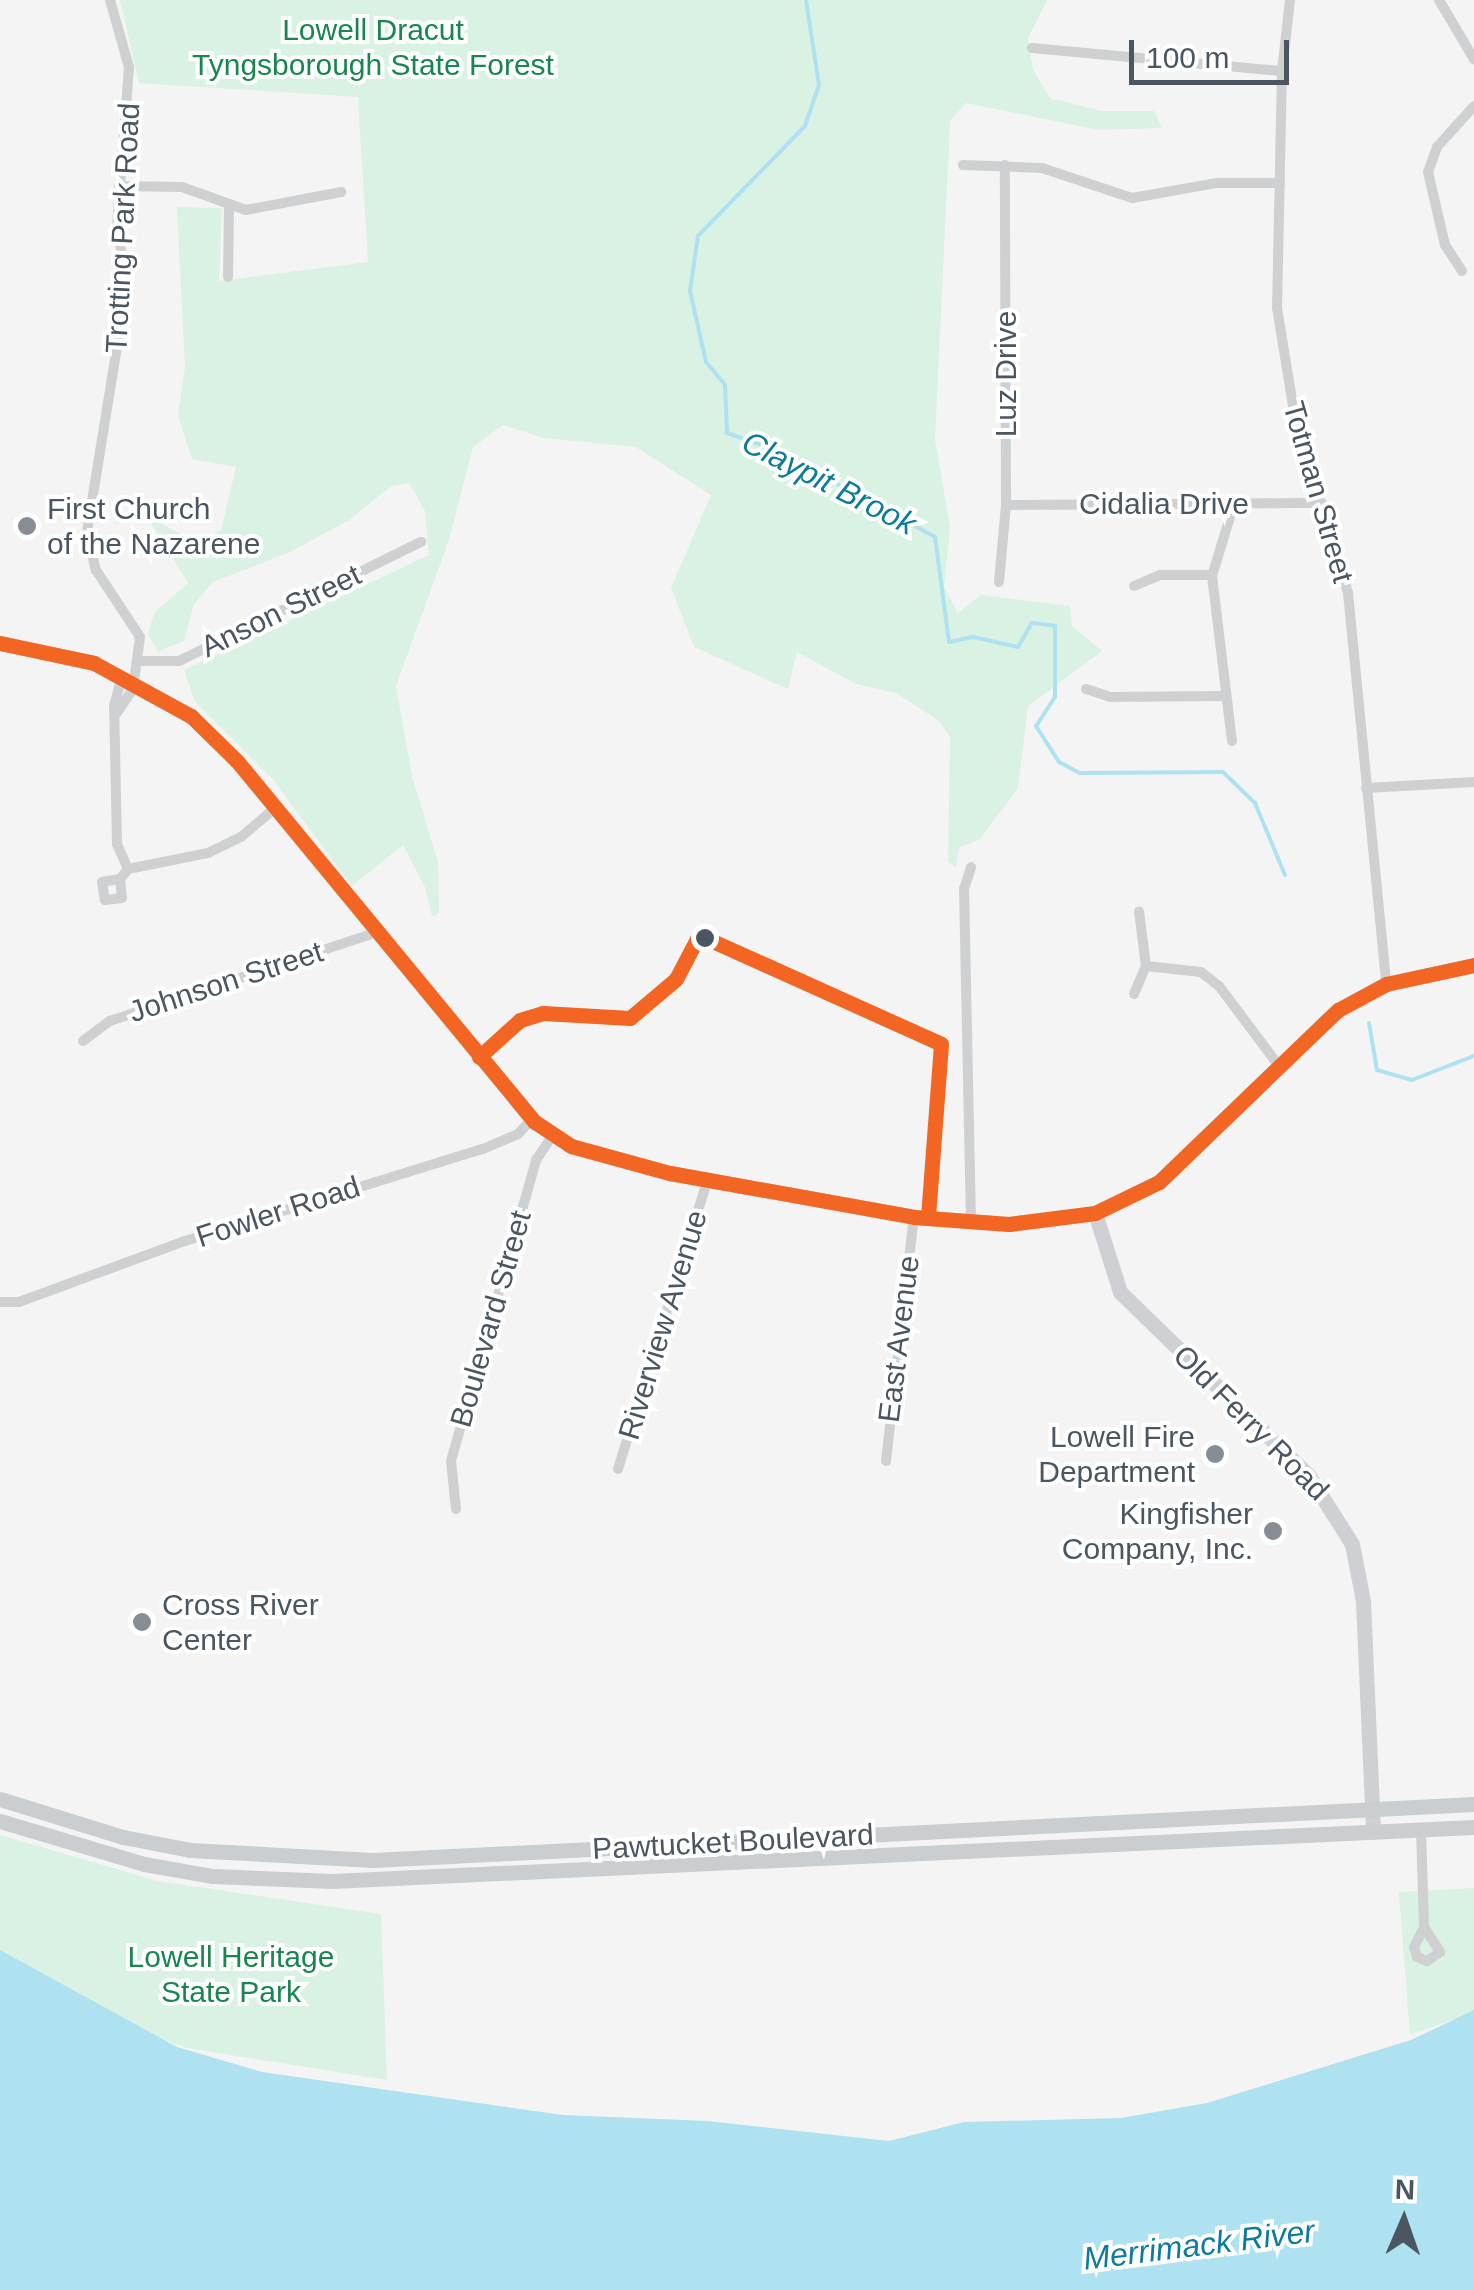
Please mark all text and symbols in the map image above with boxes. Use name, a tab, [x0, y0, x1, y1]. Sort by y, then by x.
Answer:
park label: Lowell Dracut Tyngsborough State Forest	[192, 12, 554, 82]
scale bar	[1134, 20, 1294, 82]
text: 100 m	[1146, 41, 1229, 74]
street label: Trotting Park Road	[98, 102, 148, 354]
street label: Luz Drive	[988, 311, 1024, 437]
street label: Totman Street	[1275, 397, 1361, 587]
water label: Claypit Brook	[736, 423, 922, 543]
street label: Cidalia Drive	[1079, 486, 1249, 522]
place label: First Church of the Nazarene	[47, 491, 260, 562]
marker: First Church of the Nazarene	[16, 515, 38, 537]
street label: Anson Street	[195, 557, 367, 665]
unlabelled marker	[695, 928, 715, 948]
street label: Johnson Street	[124, 934, 328, 1030]
street label: Fowler Road	[192, 1169, 364, 1255]
street label: Riverview Avenue	[611, 1205, 715, 1445]
street label: Boulevard Street	[443, 1207, 539, 1431]
street label: East Avenue	[871, 1253, 927, 1425]
street label: Old Ferry Road	[1166, 1338, 1336, 1508]
place label: Lowell Fire Department	[1038, 1419, 1195, 1490]
marker: Lowell Fire Department	[1204, 1443, 1226, 1465]
place label: Kingfisher Company, Inc.	[1062, 1496, 1253, 1566]
marker: Kingfisher Company, Inc.	[1262, 1520, 1284, 1542]
place label: Cross River Center	[162, 1587, 319, 1658]
marker: Cross River Center	[131, 1611, 153, 1633]
street label: Pawtucket Boulevard	[591, 1817, 875, 1867]
park label: Lowell Heritage State Park	[128, 1939, 334, 2010]
north arrow	[1354, 2170, 1454, 2270]
text: N	[1394, 2174, 1416, 2205]
water label: Merrimack River	[1081, 2212, 1317, 2278]

